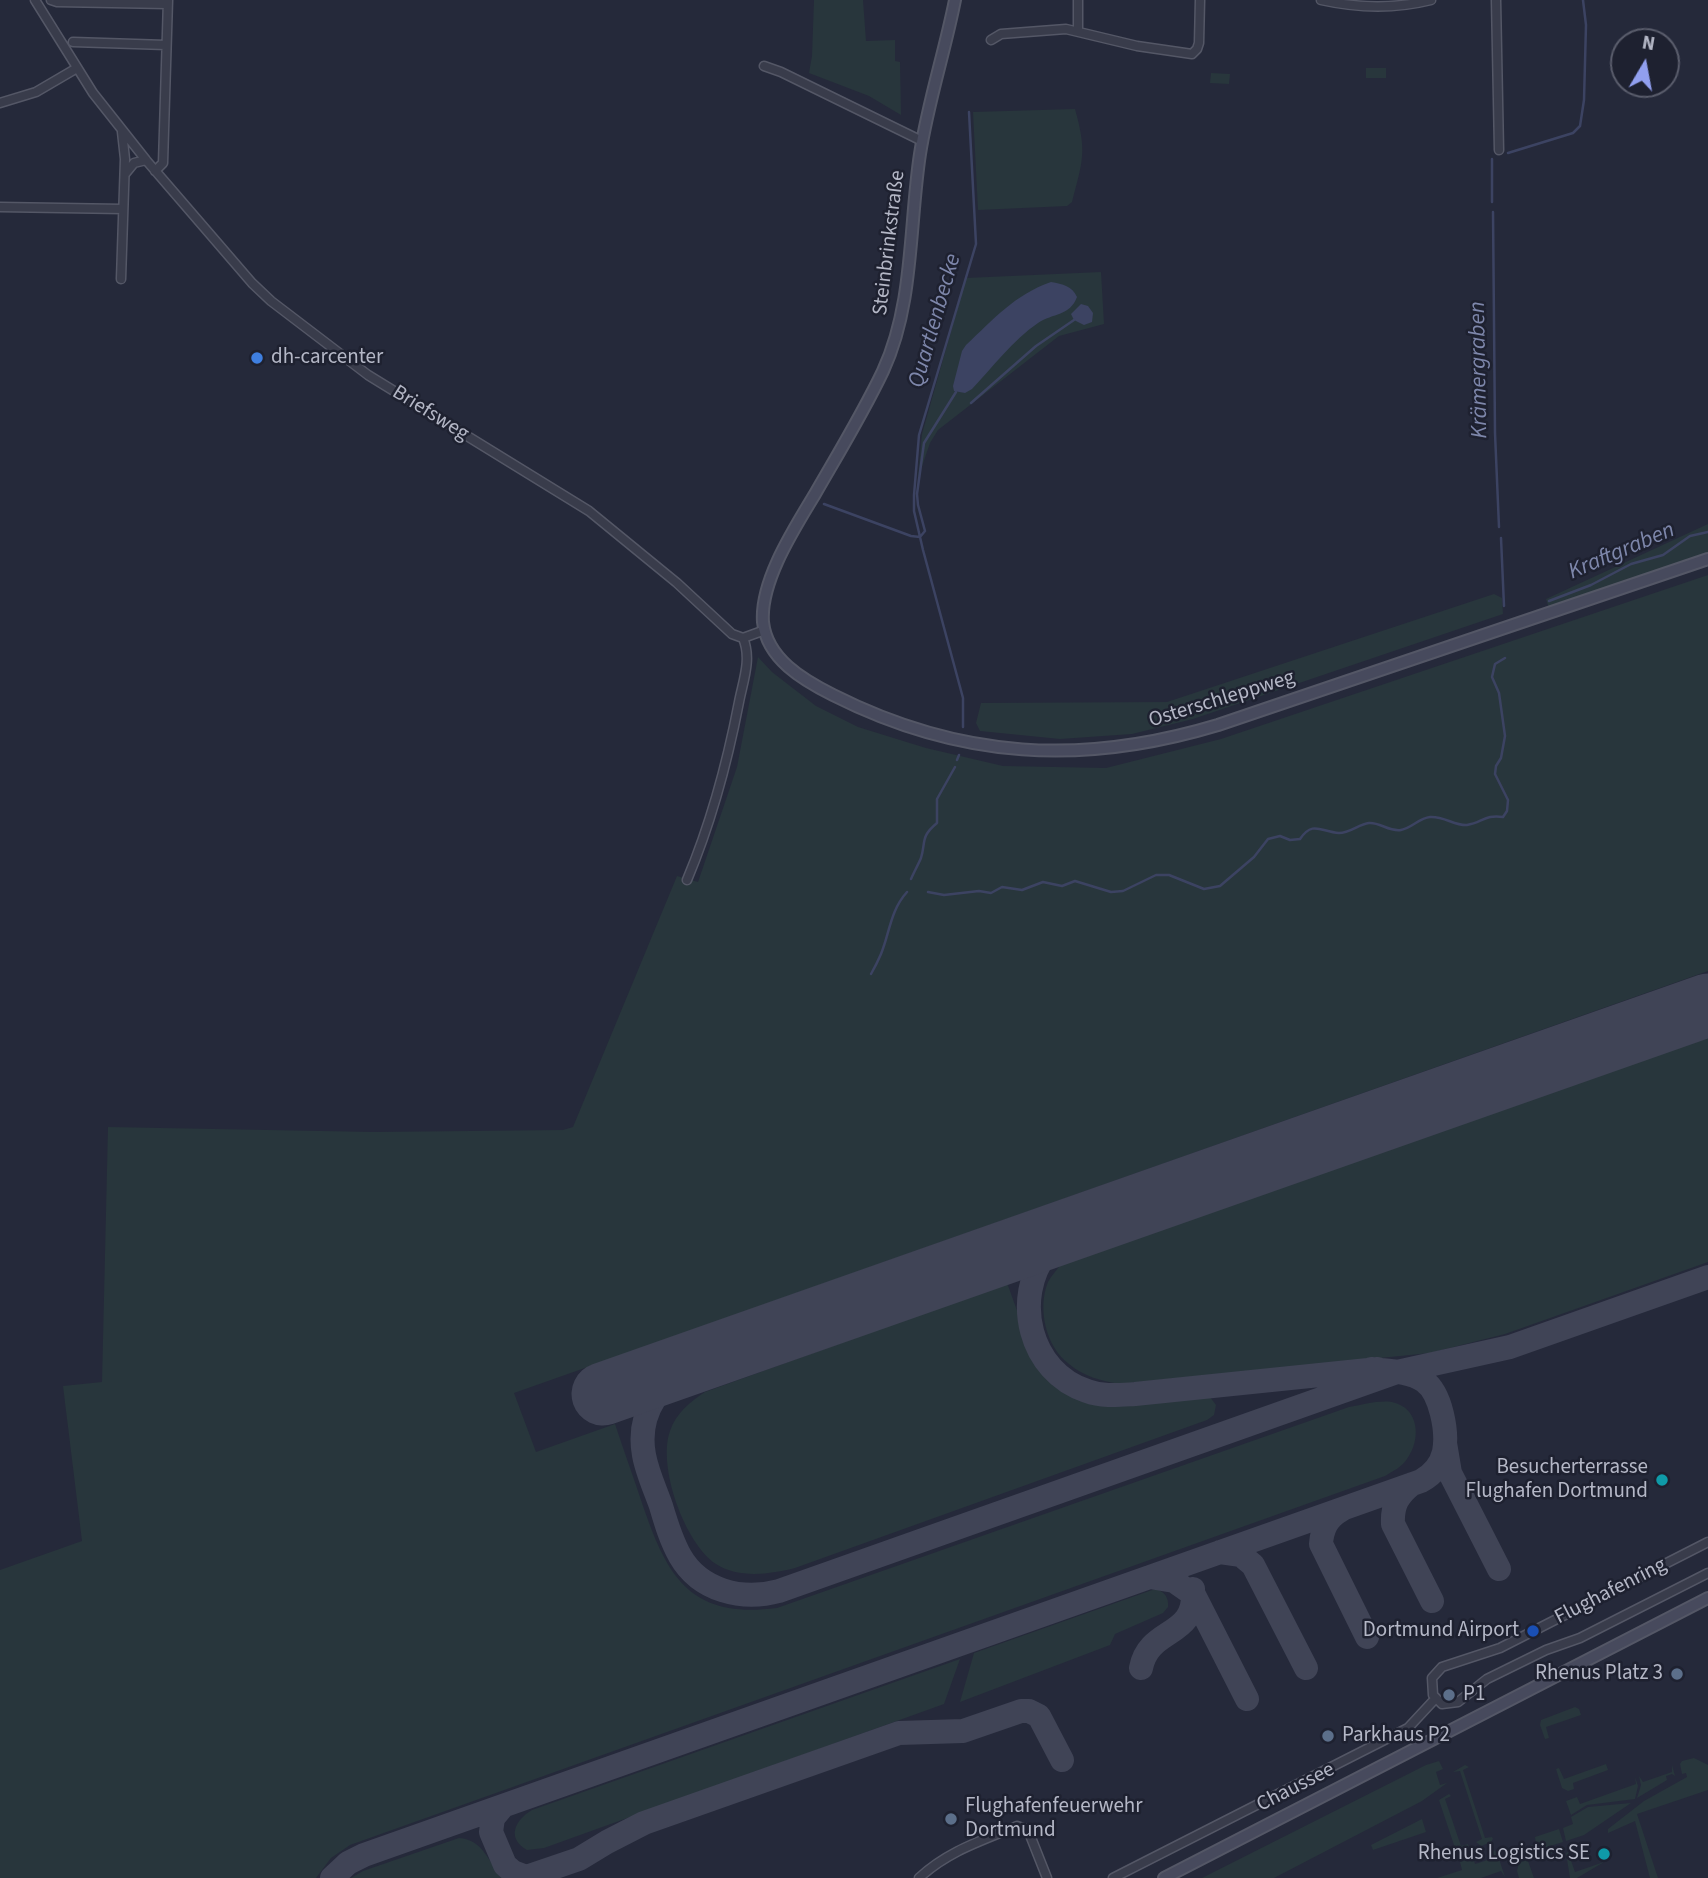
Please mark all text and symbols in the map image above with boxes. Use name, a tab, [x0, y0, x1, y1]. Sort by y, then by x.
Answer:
north arrow	[1610, 28, 1680, 98]
text: N	[1640, 29, 1657, 58]
street label: Steinbrinkstraße	[869, 169, 911, 317]
water label: Quartlenbecke	[904, 251, 968, 391]
water label: Krämergraben	[1465, 301, 1495, 439]
place label: dh-carcenter	[271, 345, 383, 371]
marker: dh-carcenter	[249, 350, 265, 366]
street label: Briefsweg	[387, 381, 473, 447]
water label: Kraftgraben	[1565, 517, 1679, 587]
street label: Osterschleppweg	[1146, 666, 1298, 734]
place label: Besucherterrasse Flughafen Dortmund	[1466, 1455, 1648, 1505]
marker: Besucherterrasse Flughafen Dortmund	[1654, 1472, 1670, 1488]
street label: Flughafenring	[1551, 1553, 1671, 1631]
place label: Dortmund Airport	[1363, 1618, 1519, 1644]
marker: Dortmund Airport	[1525, 1623, 1541, 1639]
place label: Rhenus Platz 3	[1535, 1661, 1663, 1687]
marker: Rhenus Platz 3	[1669, 1666, 1685, 1682]
place label: P1	[1463, 1682, 1485, 1708]
marker: P1	[1441, 1687, 1457, 1703]
place label: Parkhaus P2	[1342, 1723, 1450, 1749]
marker: Parkhaus P2	[1320, 1728, 1336, 1744]
street label: Chaussee	[1253, 1758, 1339, 1818]
place label: Flughafenfeuerwehr Dortmund	[965, 1794, 1143, 1844]
marker: Flughafenfeuerwehr Dortmund	[943, 1811, 959, 1827]
place label: Rhenus Logistics SE	[1418, 1841, 1590, 1867]
marker: Rhenus Logistics SE	[1596, 1846, 1612, 1862]

